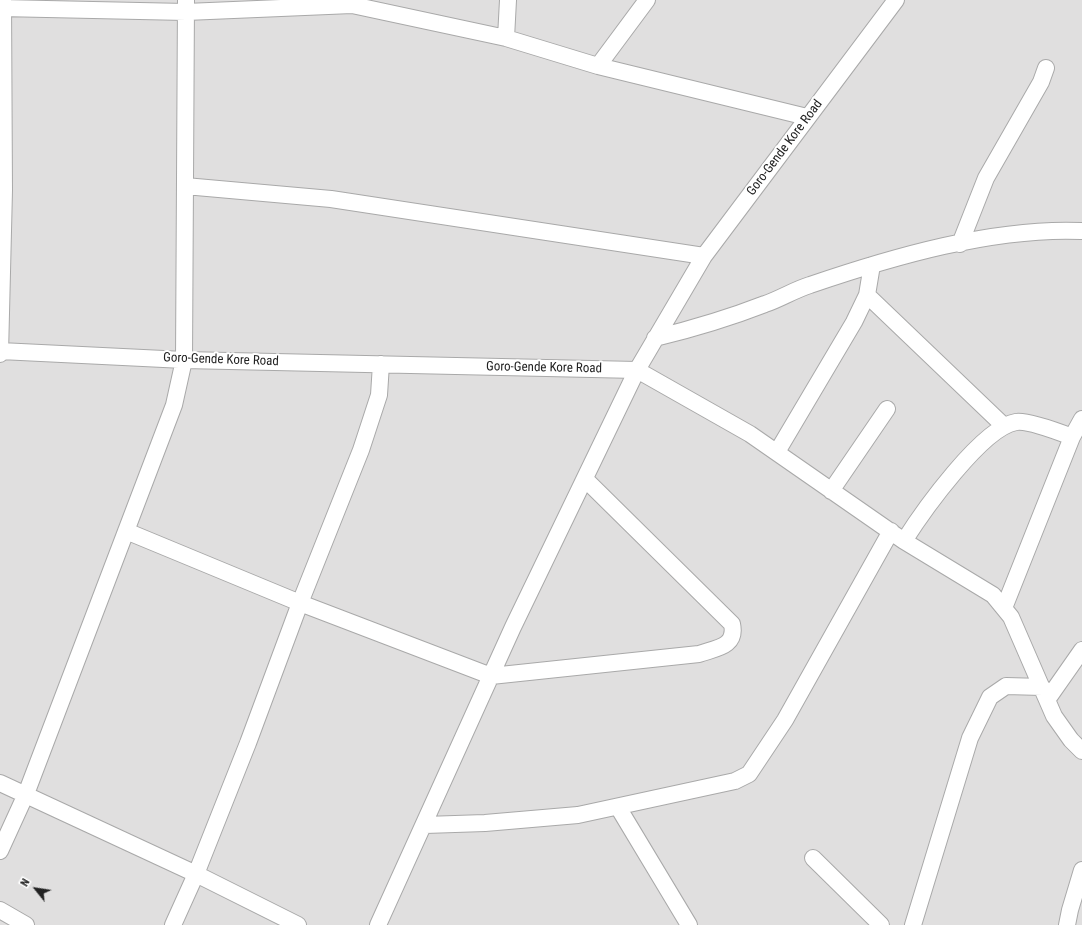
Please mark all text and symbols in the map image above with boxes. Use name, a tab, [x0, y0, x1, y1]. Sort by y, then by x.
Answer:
street label: Goro-Gende Kore Road	[744, 97, 826, 199]
street label: Goro-Gende Kore Road	[163, 350, 279, 370]
street label: Goro-Gende Kore Road	[486, 359, 602, 377]
north arrow	[16, 869, 56, 909]
text: N	[18, 877, 32, 889]

